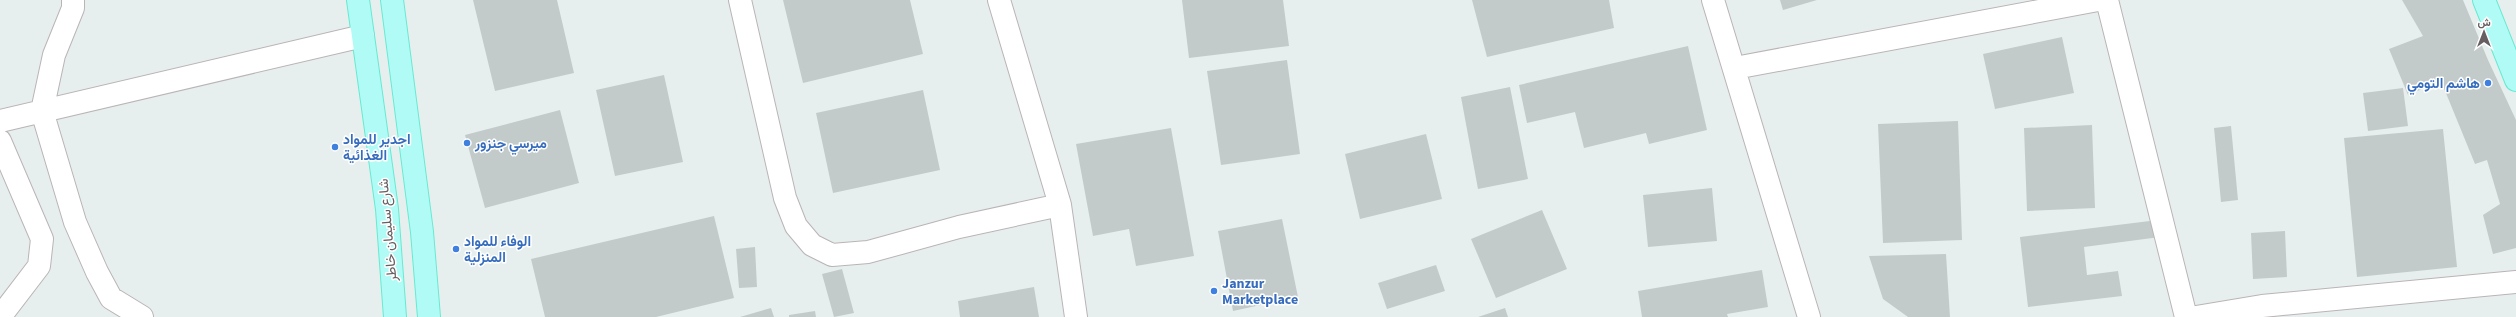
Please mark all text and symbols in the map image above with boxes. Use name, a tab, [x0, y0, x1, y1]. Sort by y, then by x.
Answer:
north arrow	[2464, 12, 2504, 52]
text: ش	[2477, 15, 2491, 30]
place label: هاشم التومي	[2407, 74, 2480, 95]
marker: هاشم التومي	[2483, 78, 2493, 88]
place label: اجدير للمواد الغذائية	[343, 130, 411, 166]
place label: ميرسي جنزور	[474, 134, 547, 155]
marker: ميرسي جنزور	[462, 138, 472, 148]
marker: اجدير للمواد الغذائية	[330, 142, 340, 152]
street label: شارع سليمان خاطر	[374, 178, 403, 283]
place label: الوفاء للمواد المنزلية	[464, 232, 531, 268]
marker: الوفاء للمواد المنزلية	[451, 244, 461, 254]
place label: Janzur Marketplace	[1222, 274, 1298, 310]
marker: Janzur Marketplace	[1209, 286, 1219, 296]

